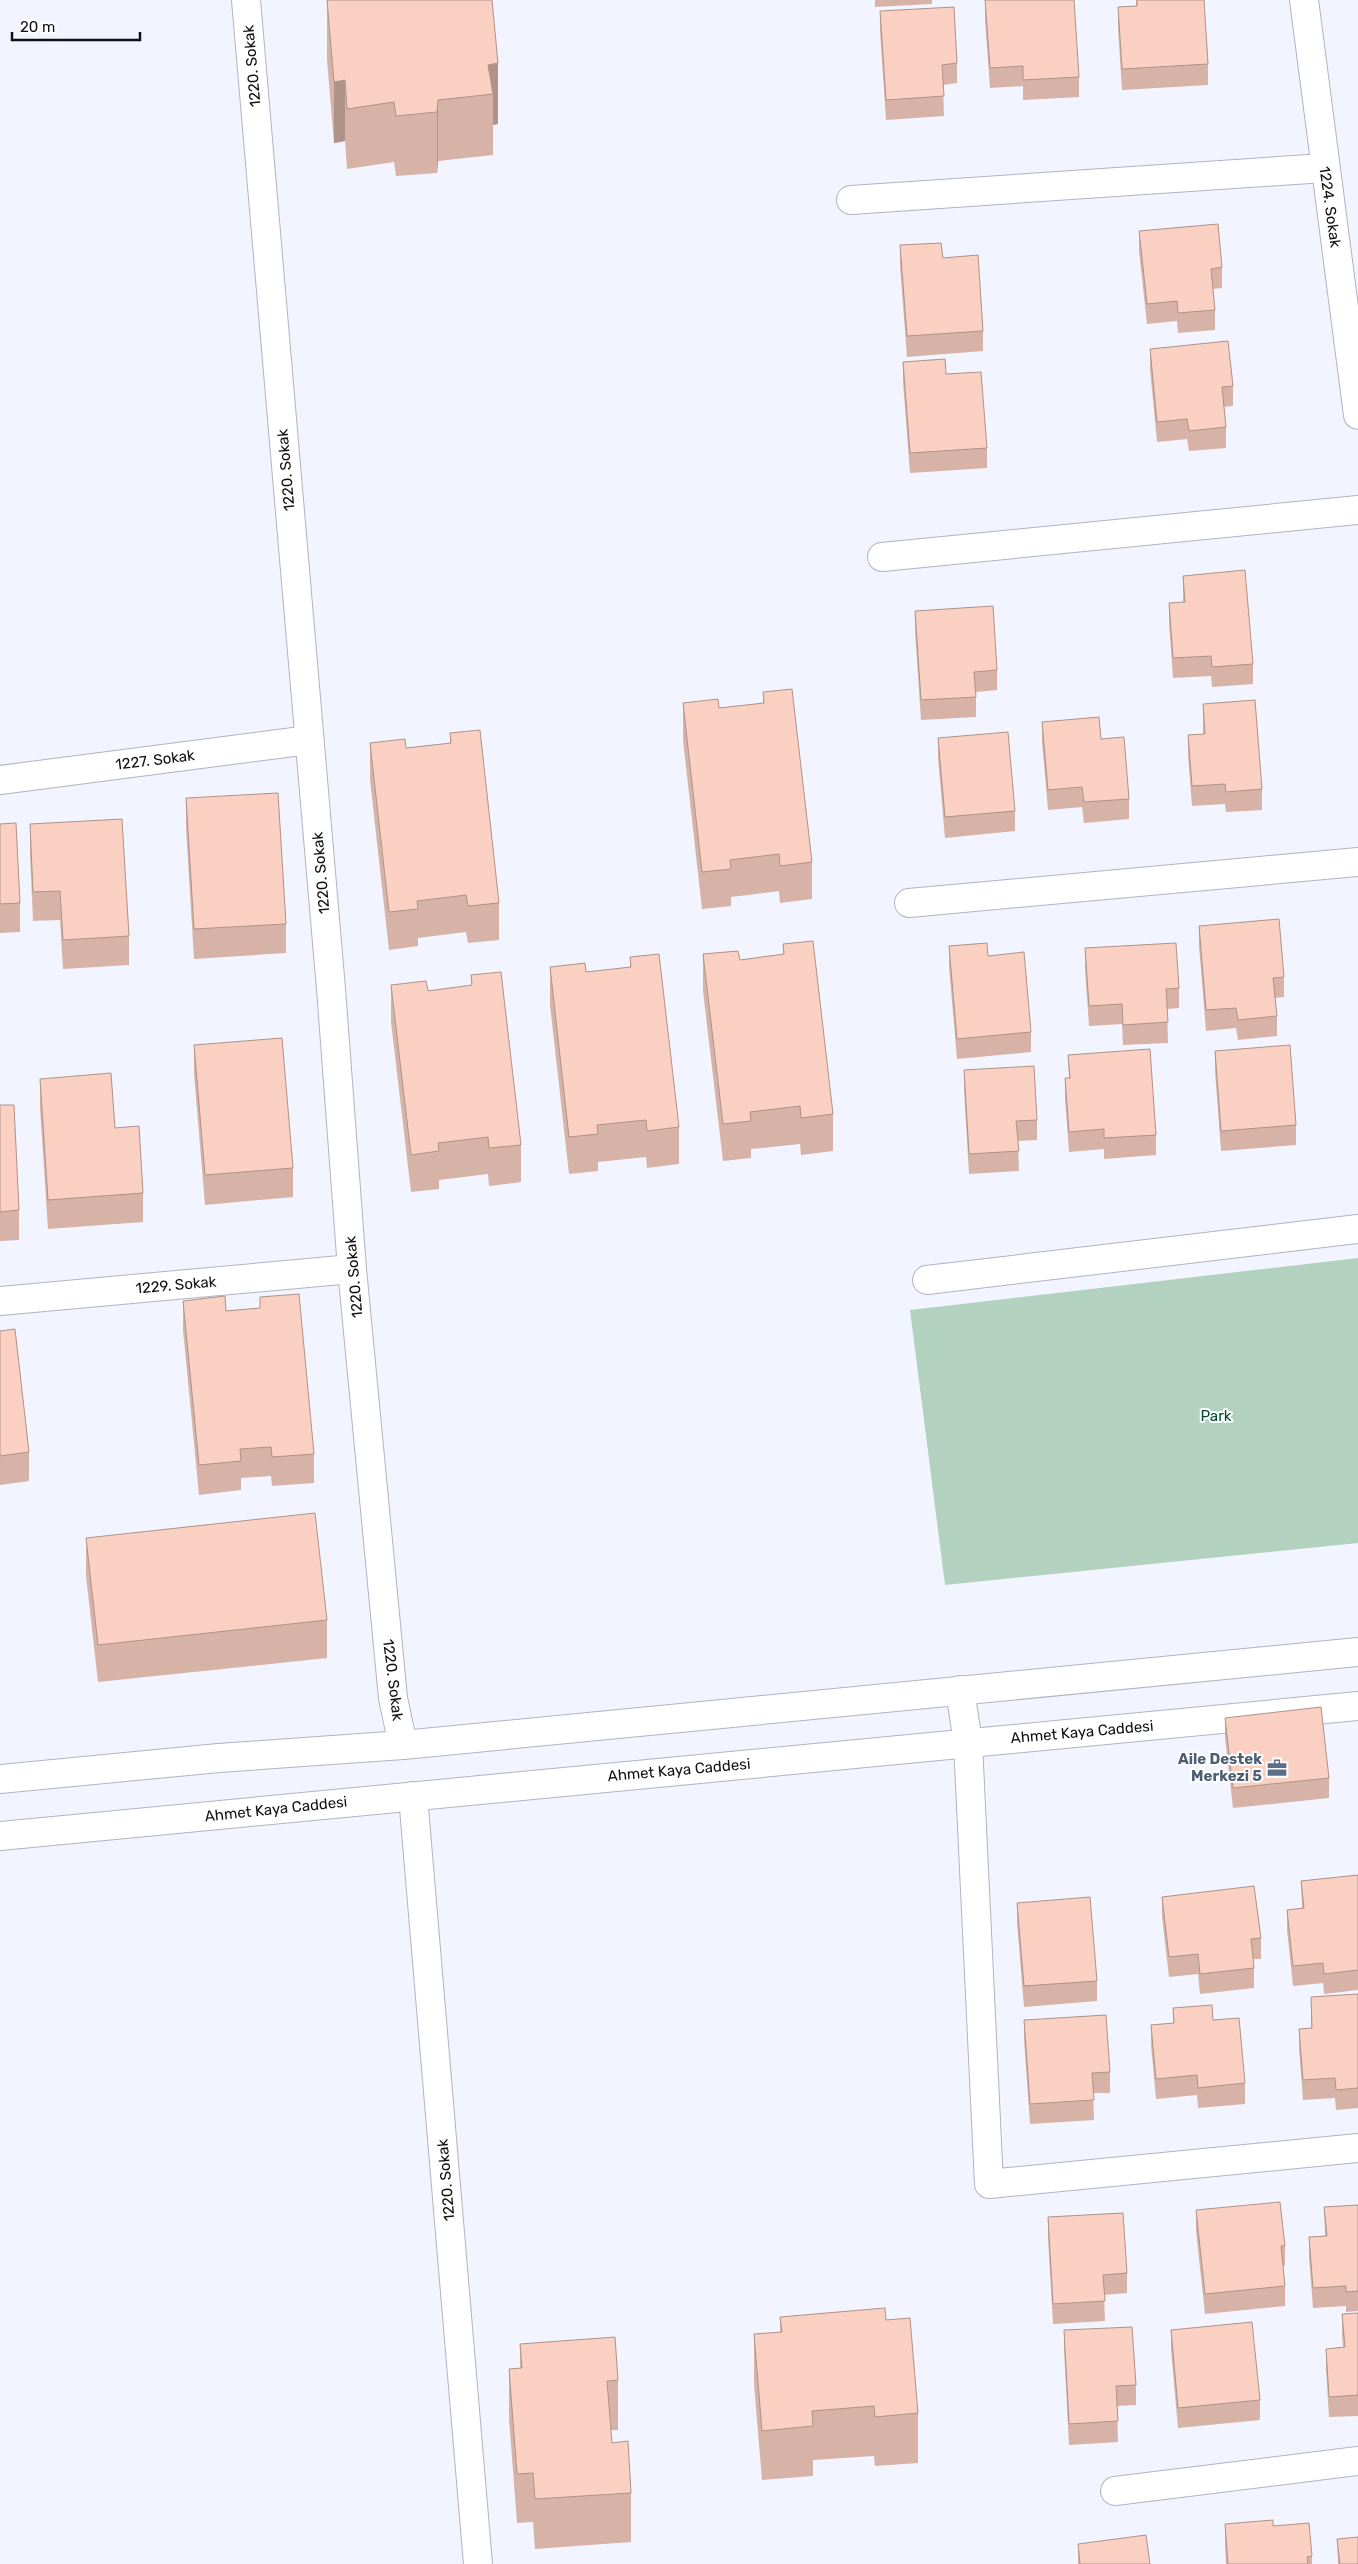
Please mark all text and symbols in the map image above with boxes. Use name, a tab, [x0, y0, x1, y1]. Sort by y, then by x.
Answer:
scale bar	[12, 10, 140, 42]
text: 20 m	[20, 18, 55, 36]
street label: 1220. Sokak	[239, 24, 265, 108]
street label: 1224. Sokak	[1315, 165, 1345, 249]
street label: 1220. Sokak	[273, 428, 299, 512]
street label: 1227. Sokak	[114, 746, 196, 774]
street label: 1220. Sokak	[308, 831, 334, 915]
street label: 1220. Sokak	[341, 1235, 367, 1319]
street label: 1229. Sokak	[135, 1272, 217, 1297]
park label: Park	[1200, 1407, 1232, 1425]
street label: 1220. Sokak	[379, 1638, 407, 1722]
street label: Ahmet Kaya Caddesi	[1010, 1717, 1154, 1747]
place label: Aile Destek Merkezi 5	[1178, 1750, 1262, 1785]
street label: Ahmet Kaya Caddesi	[607, 1755, 751, 1785]
office icon: Aile Destek Merkezi 5	[1266, 1757, 1288, 1779]
street label: Ahmet Kaya Caddesi	[204, 1793, 348, 1825]
street label: 1220. Sokak	[433, 2138, 459, 2222]

